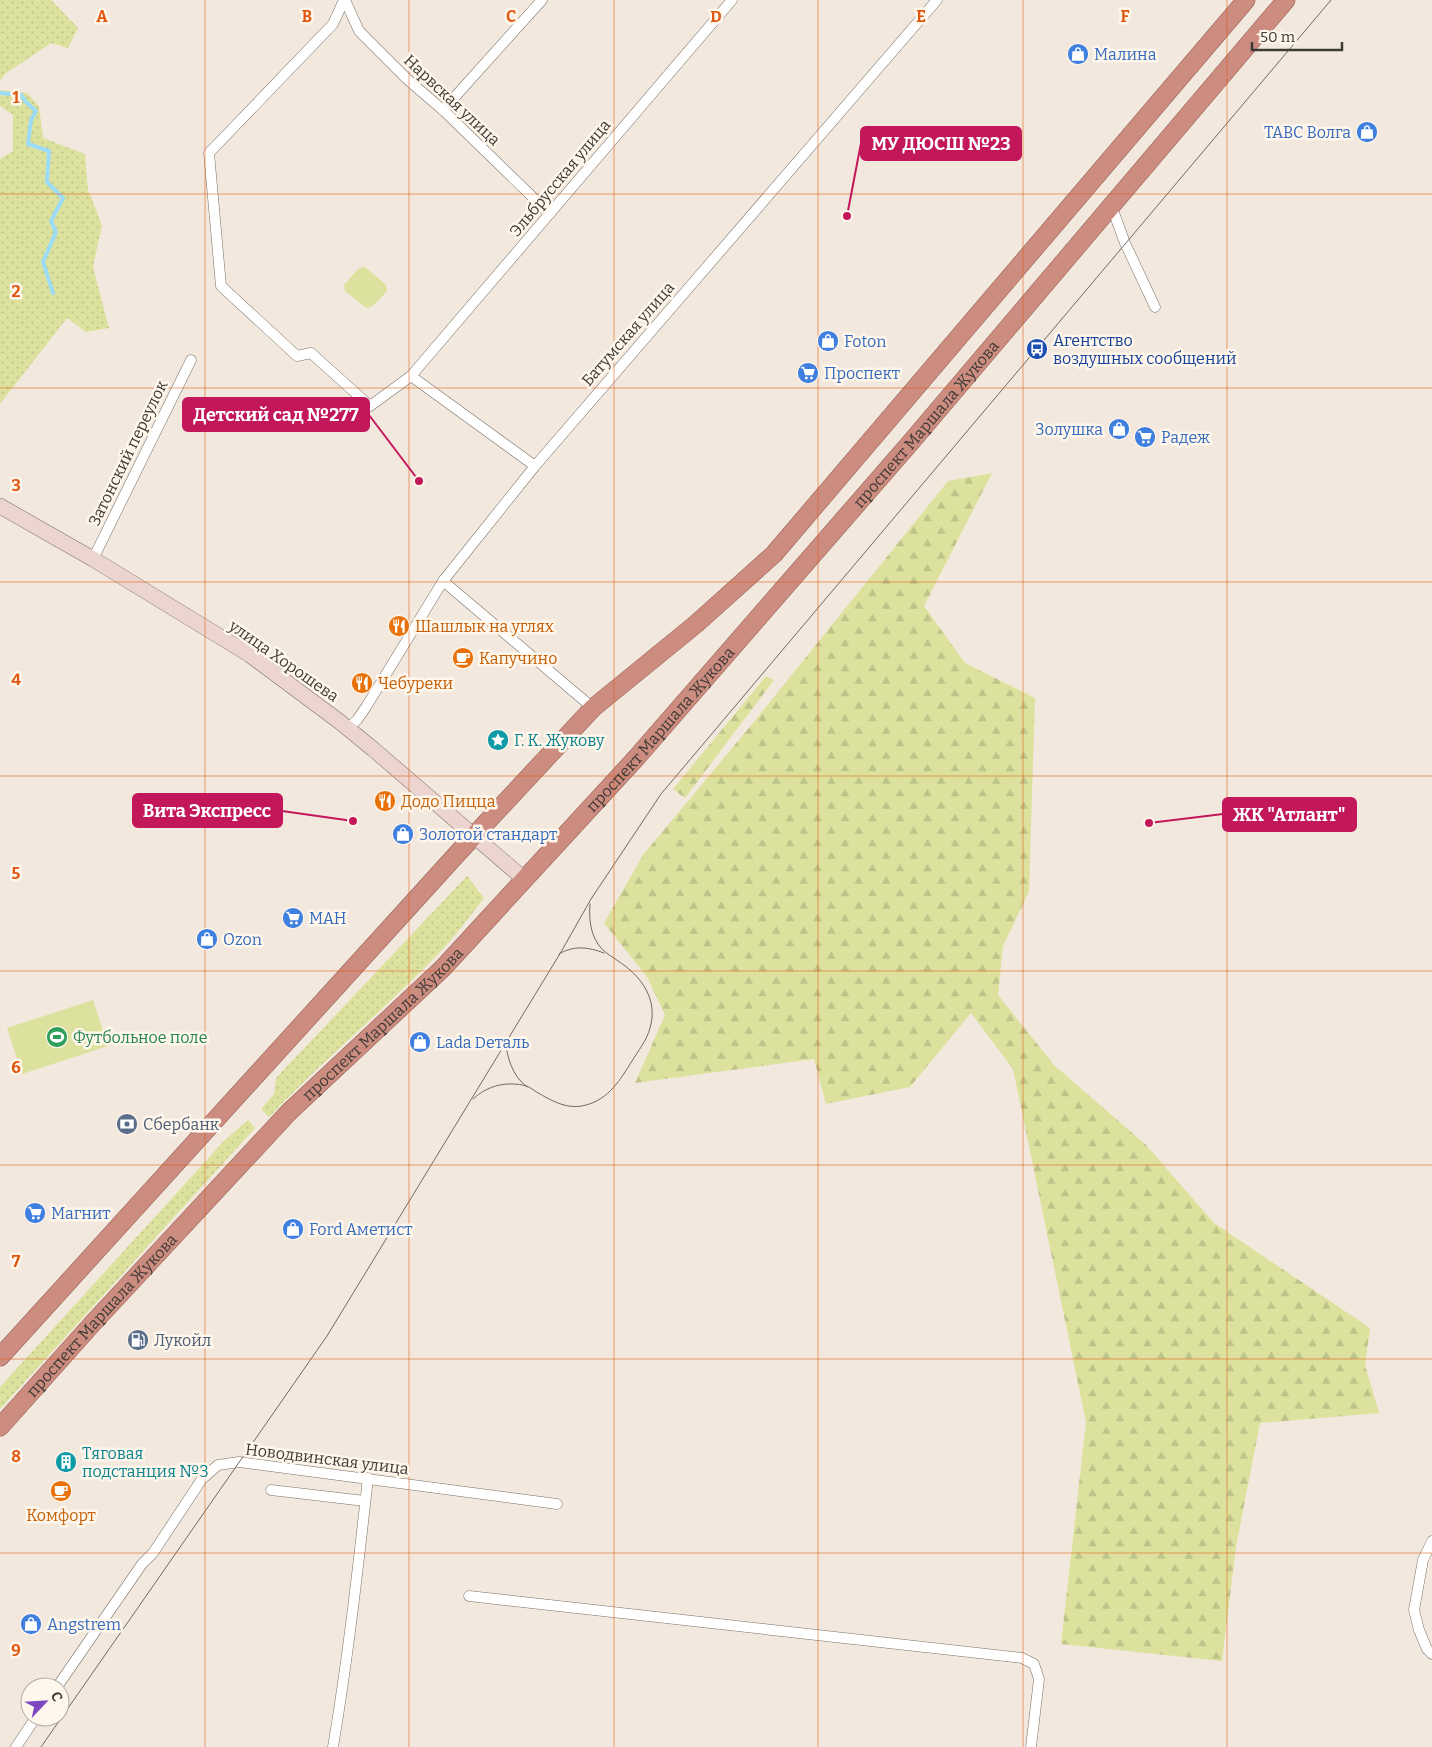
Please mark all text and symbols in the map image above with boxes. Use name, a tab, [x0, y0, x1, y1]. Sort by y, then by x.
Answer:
text: A	[96, 7, 108, 26]
text: B	[302, 7, 312, 26]
text: C	[506, 7, 516, 26]
text: D	[710, 7, 722, 26]
text: E	[916, 7, 926, 26]
text: F	[1121, 7, 1130, 26]
scale bar	[1252, 20, 1342, 52]
text: 50 m	[1260, 28, 1296, 46]
shop icon: Малина	[1066, 42, 1090, 66]
place label: Малина	[1094, 45, 1157, 64]
street label: Нарвская улица	[400, 51, 504, 150]
text: 1	[13, 88, 20, 107]
street label: Эльбрусская улица	[505, 115, 615, 240]
shop icon: ТАВС Волга	[1355, 120, 1379, 144]
place label: ТАВС Волга	[1264, 123, 1351, 142]
callout: МУ ДЮСШ №23	[861, 127, 1021, 160]
text: МУ ДЮСШ №23	[871, 133, 1011, 155]
street label: Батумская улица	[578, 278, 678, 390]
text: 2	[11, 282, 21, 301]
shop icon: Foton	[816, 329, 840, 353]
place label: Агентство воздушных сообщений	[1053, 331, 1237, 368]
place label: Foton	[844, 332, 886, 351]
street label: проспект Маршала Жукова	[849, 336, 1003, 511]
bus stop icon: Агентство воздушных сообщений	[1025, 337, 1049, 361]
supermarket icon: Проспект	[796, 361, 820, 385]
place label: Проспект	[824, 364, 900, 383]
street label: Затонский переулок	[85, 377, 172, 529]
callout: Детский сад №277	[183, 398, 369, 431]
text: Детский сад №277	[193, 404, 359, 426]
shop icon: Золушка	[1107, 417, 1131, 441]
place label: Золушка	[1035, 420, 1103, 439]
supermarket icon: Радеж	[1133, 425, 1157, 449]
place label: Радеж	[1161, 428, 1211, 447]
text: 3	[11, 476, 21, 495]
restaurant icon: Шашлык на углях	[387, 614, 411, 638]
street label: улица Хорошева	[225, 616, 343, 706]
place label: Шашлык на углях	[415, 617, 554, 636]
street label: проспект Маршала Жукова	[582, 643, 738, 816]
cafe icon: Капучино	[451, 646, 475, 670]
place label: Капучино	[479, 649, 557, 668]
text: 4	[11, 670, 21, 689]
restaurant icon: Чебуреки	[350, 671, 374, 695]
place label: Чебуреки	[378, 674, 453, 693]
place icon: Г. К. Жукову	[486, 728, 510, 752]
place label: Г. К. Жукову	[514, 731, 605, 750]
restaurant icon: Додо Пицца	[373, 789, 397, 813]
place label: Додо Пицца	[401, 792, 496, 811]
callout: Вита Экспресс	[133, 794, 282, 827]
callout: ЖК "Атлант"	[1223, 798, 1356, 831]
text: Вита Экспресс	[143, 800, 271, 822]
text: ЖК "Атлант"	[1233, 804, 1345, 826]
shop icon: Золотой стандарт	[391, 822, 415, 846]
place label: Золотой стандарт	[419, 825, 557, 844]
text: 5	[12, 864, 21, 883]
supermarket icon: МАН	[281, 906, 305, 930]
place label: МАН	[309, 909, 346, 928]
shop icon: Ozon	[195, 927, 219, 951]
place label: Ozon	[223, 930, 262, 949]
street label: проспект Маршала Жукова	[298, 943, 467, 1104]
sports icon: Футбольное поле	[45, 1025, 69, 1049]
place label: Футбольное поле	[73, 1028, 207, 1047]
shop icon: Lada Dеталь	[408, 1030, 432, 1054]
place label: Lada Dеталь	[436, 1033, 529, 1052]
text: 6	[11, 1058, 21, 1077]
bank icon: Сбербанк	[115, 1112, 139, 1136]
place label: Сбербанк	[143, 1115, 220, 1134]
supermarket icon: Магнит	[23, 1201, 47, 1225]
place label: Магнит	[51, 1204, 110, 1223]
shop icon: Ford Аметист	[281, 1217, 305, 1241]
place label: Ford Аметист	[309, 1220, 412, 1239]
street label: проспект Маршала Жукова	[22, 1230, 181, 1401]
text: 7	[12, 1252, 21, 1271]
fuel station icon: Лукойл	[126, 1328, 150, 1352]
place label: Лукойл	[154, 1331, 211, 1350]
street label: Новодвинская улица	[244, 1440, 410, 1478]
place label: Тяговая подстанция №3	[82, 1444, 209, 1481]
text: 8	[11, 1447, 21, 1466]
building icon: Тяговая подстанция №3	[54, 1450, 78, 1474]
cafe icon: Комфорт	[49, 1479, 73, 1503]
place label: Комфорт	[26, 1506, 96, 1525]
shop icon: Angstrem	[19, 1612, 43, 1636]
place label: Angstrem	[47, 1615, 121, 1634]
text: 9	[11, 1641, 21, 1660]
north arrow	[20, 1677, 70, 1727]
text: С	[47, 1689, 66, 1704]

